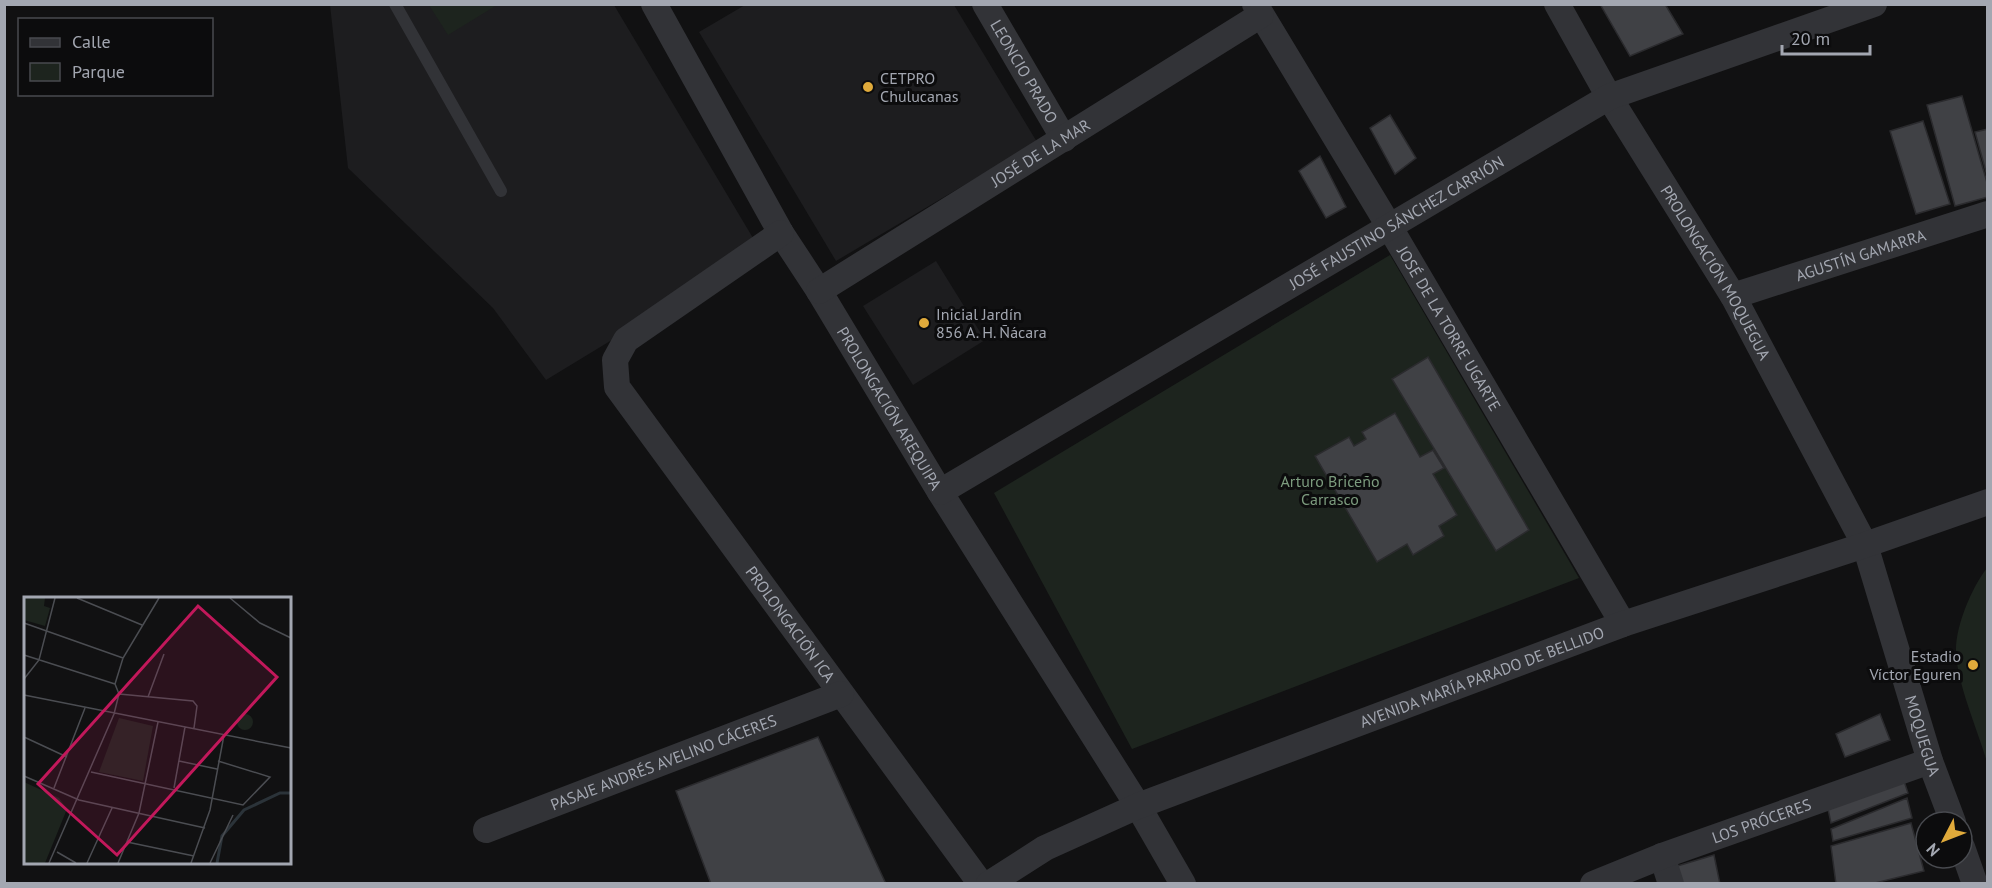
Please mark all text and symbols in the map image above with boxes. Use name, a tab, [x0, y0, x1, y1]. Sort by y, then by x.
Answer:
street label: LEONCIO PRADO	[986, 16, 1062, 127]
legend	[18, 18, 213, 96]
scale bar	[1782, 18, 1870, 56]
text: 20 m	[1791, 27, 1830, 50]
text: Calle	[72, 30, 111, 53]
text: Parque	[72, 60, 125, 83]
place label: CETPRO Chulucanas	[880, 68, 959, 106]
marker: CETPRO Chulucanas	[861, 80, 875, 94]
street label: JOSÉ DE LA MAR	[986, 114, 1094, 192]
street label: JOSÉ FAUSTINO SÁNCHEZ CARRIÓN	[1284, 151, 1507, 294]
street label: PROLONGACIÓN MOQUEGUA	[1656, 181, 1775, 364]
street label: AGUSTÍN GAMARRA	[1793, 225, 1929, 285]
street label: JOSÉ DE LA TORRE UGARTE	[1392, 241, 1505, 414]
place label: Inicial Jardín 856 A. H. Ñácara	[936, 304, 1047, 342]
marker: Inicial Jardín 856 A. H. Ñácara	[917, 316, 931, 330]
street label: PROLONGACIÓN AREQUIPA	[833, 323, 947, 494]
park label: Arturo Briceño Carrasco	[1281, 471, 1380, 509]
street label: PROLONGACIÓN ICA	[741, 562, 840, 686]
inset map	[24, 597, 291, 864]
street label: AVENIDA MARÍA PARADO DE BELLIDO	[1357, 622, 1607, 732]
place label: Estadio Víctor Eguren	[1868, 646, 1961, 684]
marker: Estadio Víctor Eguren	[1966, 658, 1980, 672]
street label: MOQUEGUA	[1901, 693, 1945, 779]
street label: PASAJE ANDRÉS AVELINO CÁCERES	[548, 710, 779, 814]
street label: LOS PRÓCERES	[1709, 794, 1814, 848]
north arrow	[1914, 810, 1974, 870]
text: N	[1922, 839, 1944, 861]

